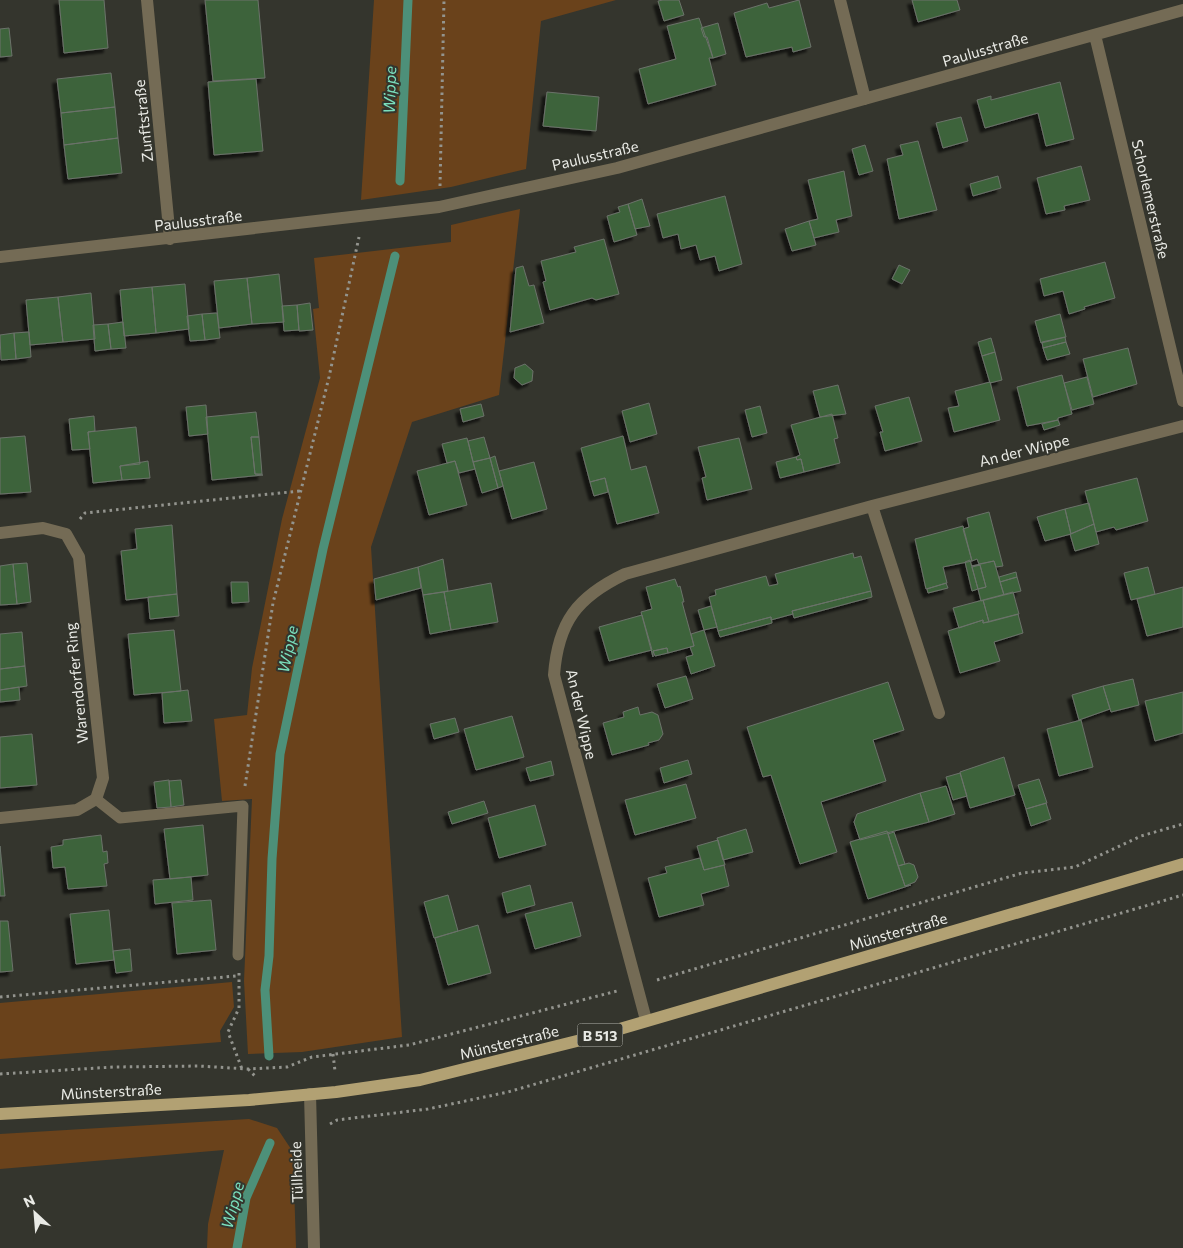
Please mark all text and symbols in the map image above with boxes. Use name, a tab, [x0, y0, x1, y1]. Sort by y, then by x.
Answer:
street label: Paulusstraße	[940, 28, 1030, 70]
water label: Wippe	[379, 65, 399, 114]
street label: Zunftstraße	[130, 79, 156, 163]
street label: Paulusstraße	[550, 136, 640, 174]
street label: Schorlemerstraße	[1129, 138, 1173, 260]
street label: Paulusstraße	[153, 206, 243, 234]
street label: An der Wippe	[977, 430, 1071, 470]
street label: Warendorfer Ring	[61, 622, 91, 744]
water label: Wippe	[273, 623, 301, 674]
street label: An der Wippe	[563, 667, 601, 761]
street label: Münsterstraße	[847, 908, 949, 954]
street label: Münsterstraße	[458, 1021, 560, 1063]
road number: B 513	[578, 1024, 622, 1046]
street label: Münsterstraße	[60, 1079, 162, 1103]
street label: Tüllheide	[286, 1141, 306, 1203]
water label: Wippe	[217, 1179, 248, 1231]
north arrow	[10, 1188, 60, 1238]
text: N	[21, 1191, 38, 1211]

